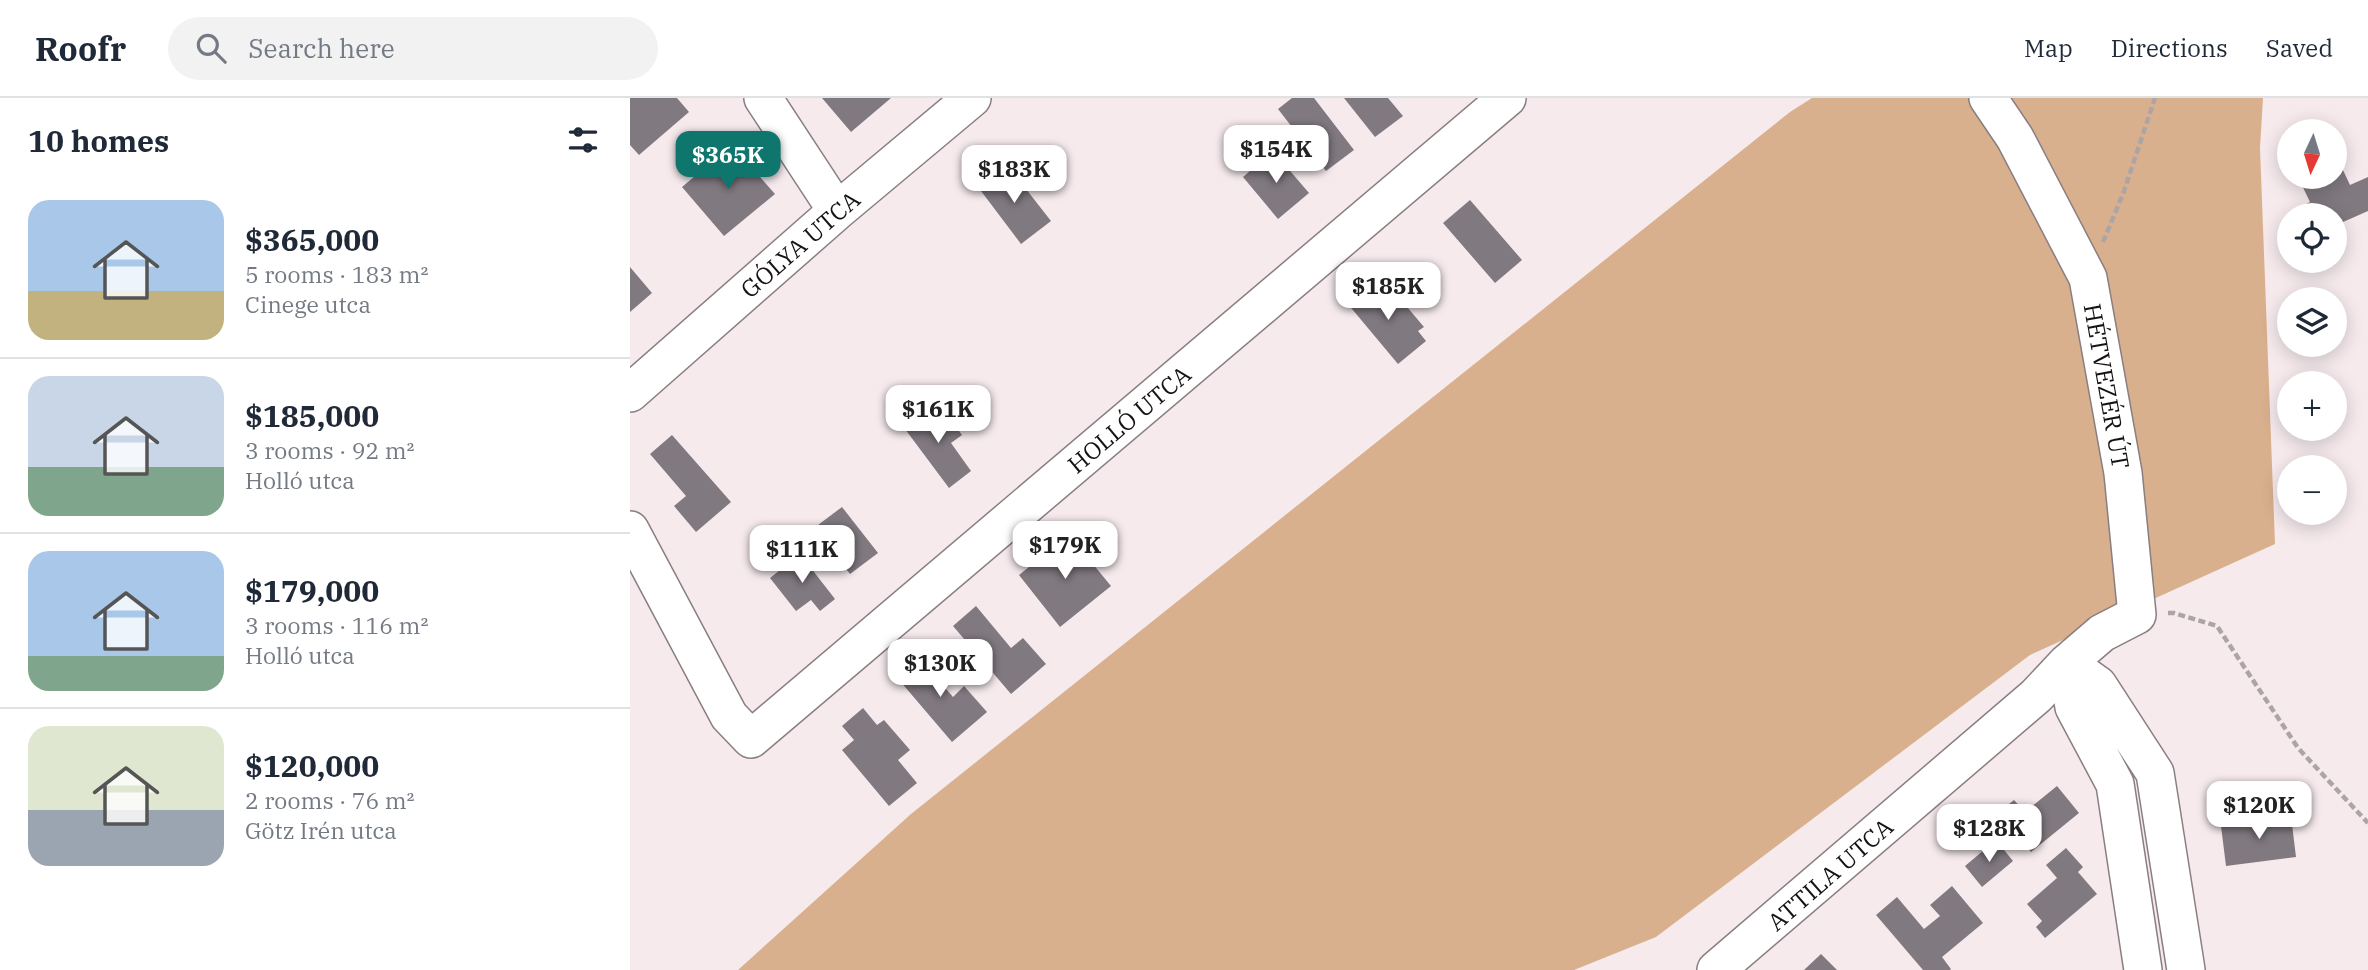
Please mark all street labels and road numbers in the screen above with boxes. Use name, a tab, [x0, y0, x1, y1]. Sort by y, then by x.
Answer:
street label: GÓLYA UTCA	[734, 183, 867, 305]
street label: HÉTVEZÉR ÚT	[2077, 301, 2137, 471]
street label: HOLLÓ UTCA	[1061, 358, 1198, 480]
street label: ATTILA UTCA	[1760, 810, 1900, 937]

